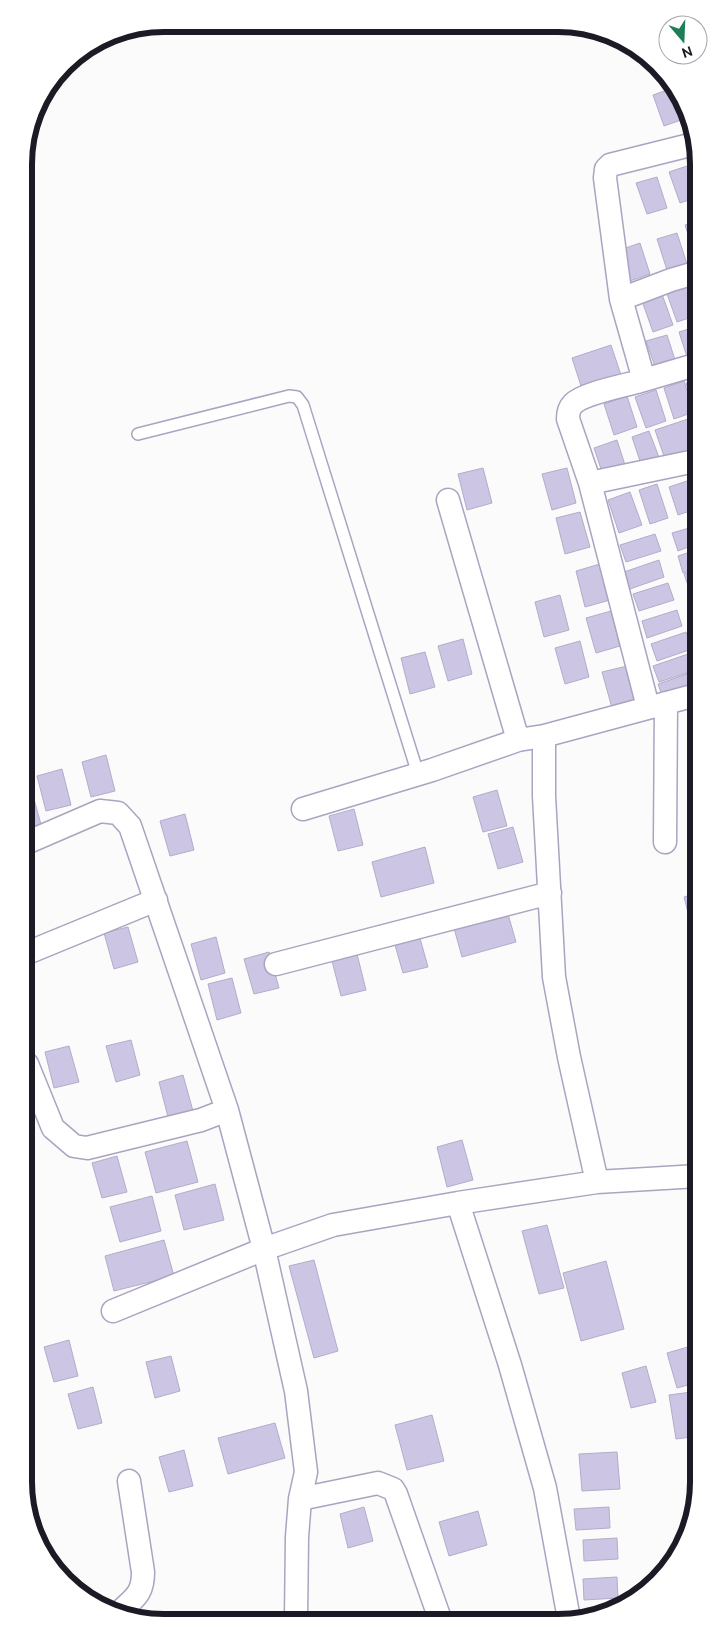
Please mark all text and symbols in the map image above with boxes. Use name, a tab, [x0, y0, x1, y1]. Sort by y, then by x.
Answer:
north arrow	[658, 15, 708, 65]
text: N	[680, 43, 695, 62]

